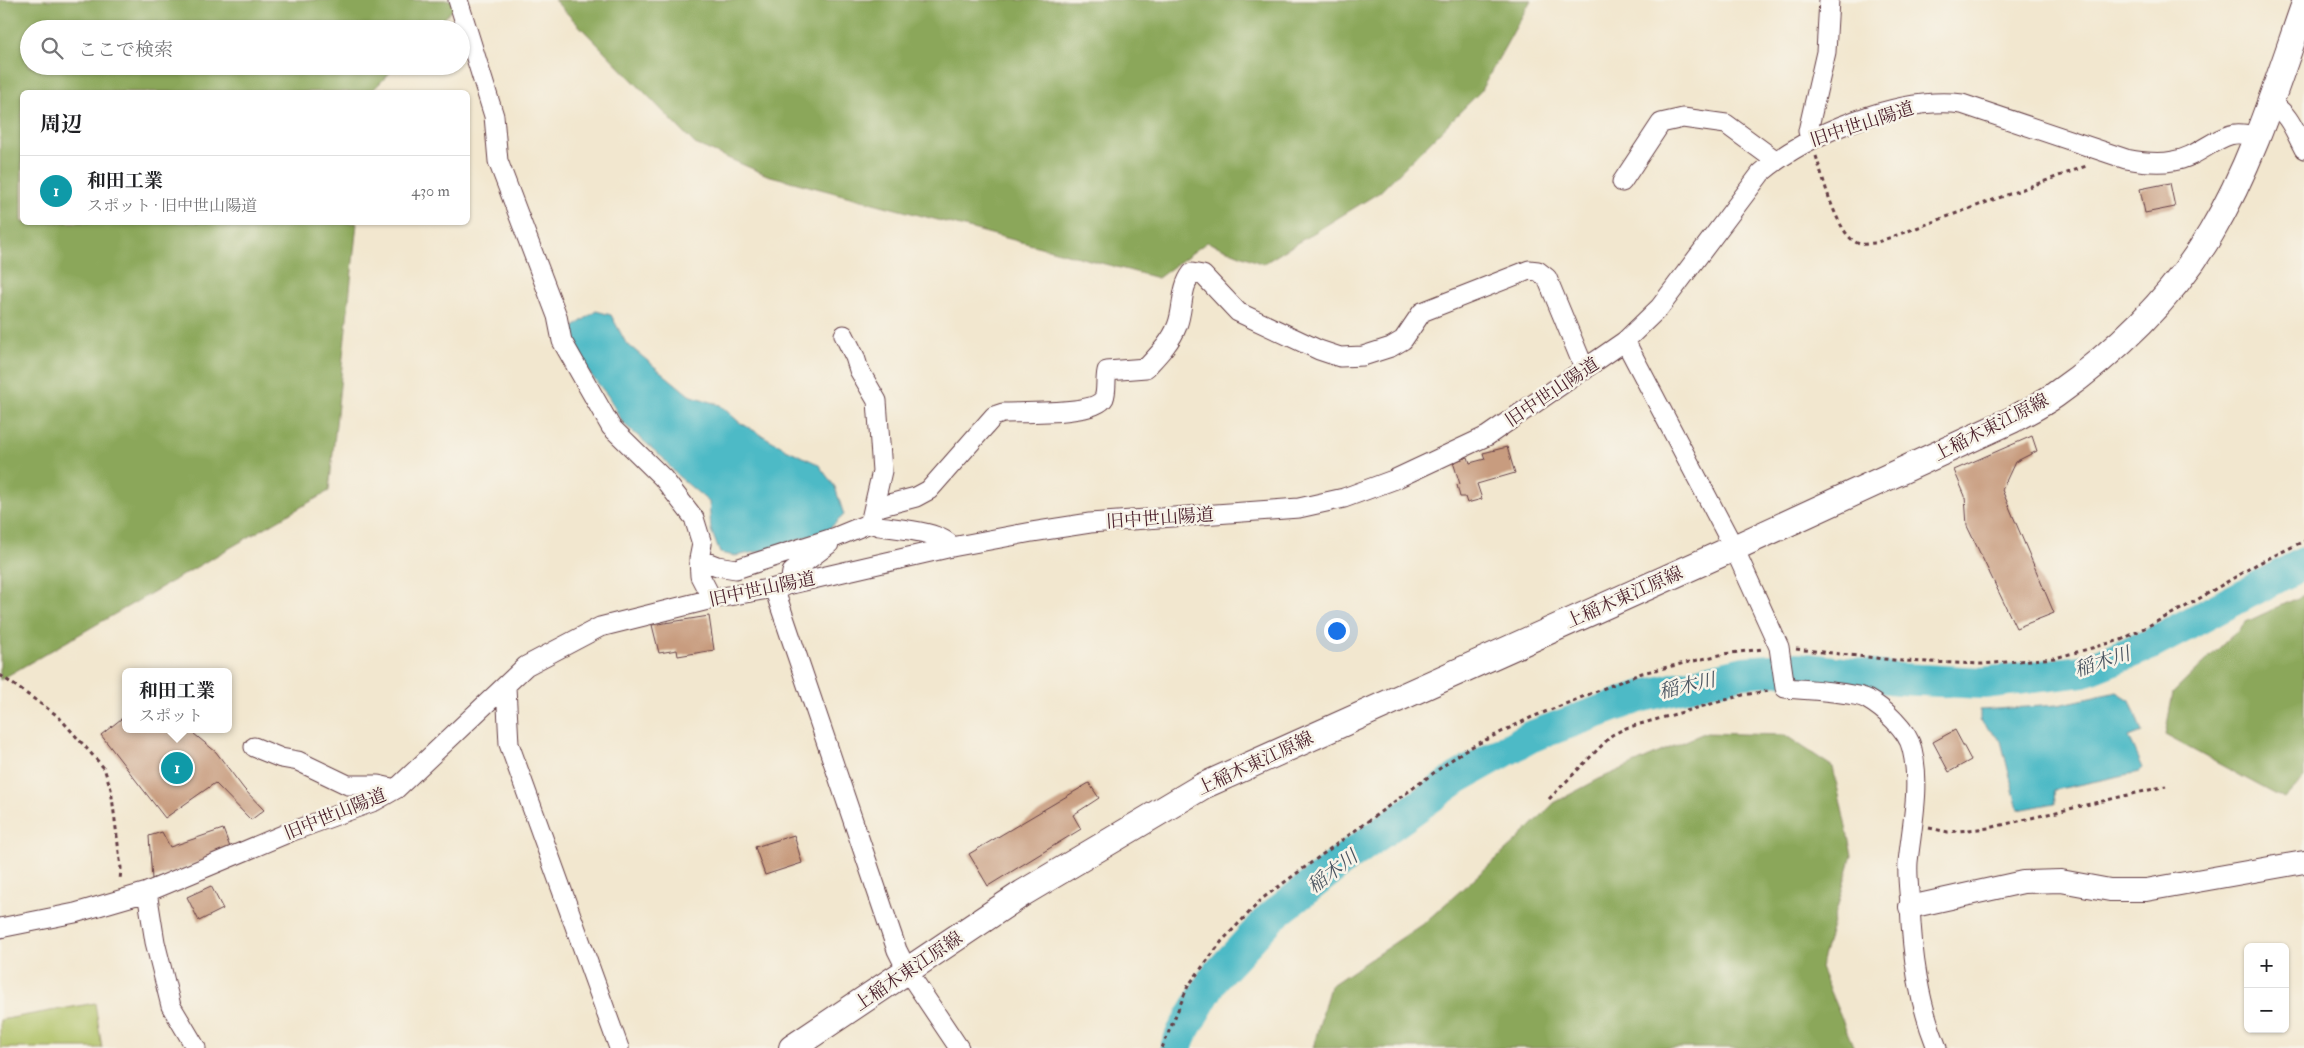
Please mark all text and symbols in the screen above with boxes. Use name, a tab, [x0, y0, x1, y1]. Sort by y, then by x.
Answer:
search box	[20, 20, 470, 75]
icon: search	[38, 34, 66, 62]
text: ここで検索	[78, 38, 173, 62]
street label: 旧中世山陽道	[1807, 97, 1917, 152]
text: 周辺	[40, 111, 82, 138]
text: 和田工業	[87, 169, 163, 193]
text: 1	[53, 181, 59, 201]
text: 430 m	[411, 181, 450, 201]
text: スポット · 旧中世山陽道	[87, 196, 257, 216]
street label: 旧中世山陽道	[1501, 353, 1603, 432]
street label: 上稲木東江原線	[1930, 389, 2053, 466]
street label: 旧中世山陽道	[1105, 503, 1215, 534]
street label: 上稲木東江原線	[1562, 561, 1686, 634]
street label: 旧中世山陽道	[707, 567, 817, 612]
your location	[1324, 618, 1350, 644]
water label: 稲木川	[2071, 641, 2135, 682]
water label: 稲木川	[1657, 667, 1720, 704]
popup	[122, 668, 232, 733]
text: 和田工業	[139, 679, 215, 703]
text: スポット	[139, 706, 203, 726]
street label: 上稲木東江原線	[1193, 726, 1317, 801]
pin: 1	[161, 749, 193, 787]
street label: 旧中世山陽道	[281, 784, 390, 845]
water label: 稲木川	[1303, 844, 1364, 899]
street label: 上稲木東江原線	[850, 927, 967, 1016]
map controls	[2244, 943, 2289, 1033]
button: +	[2244, 943, 2289, 988]
button: −	[2244, 988, 2289, 1033]

